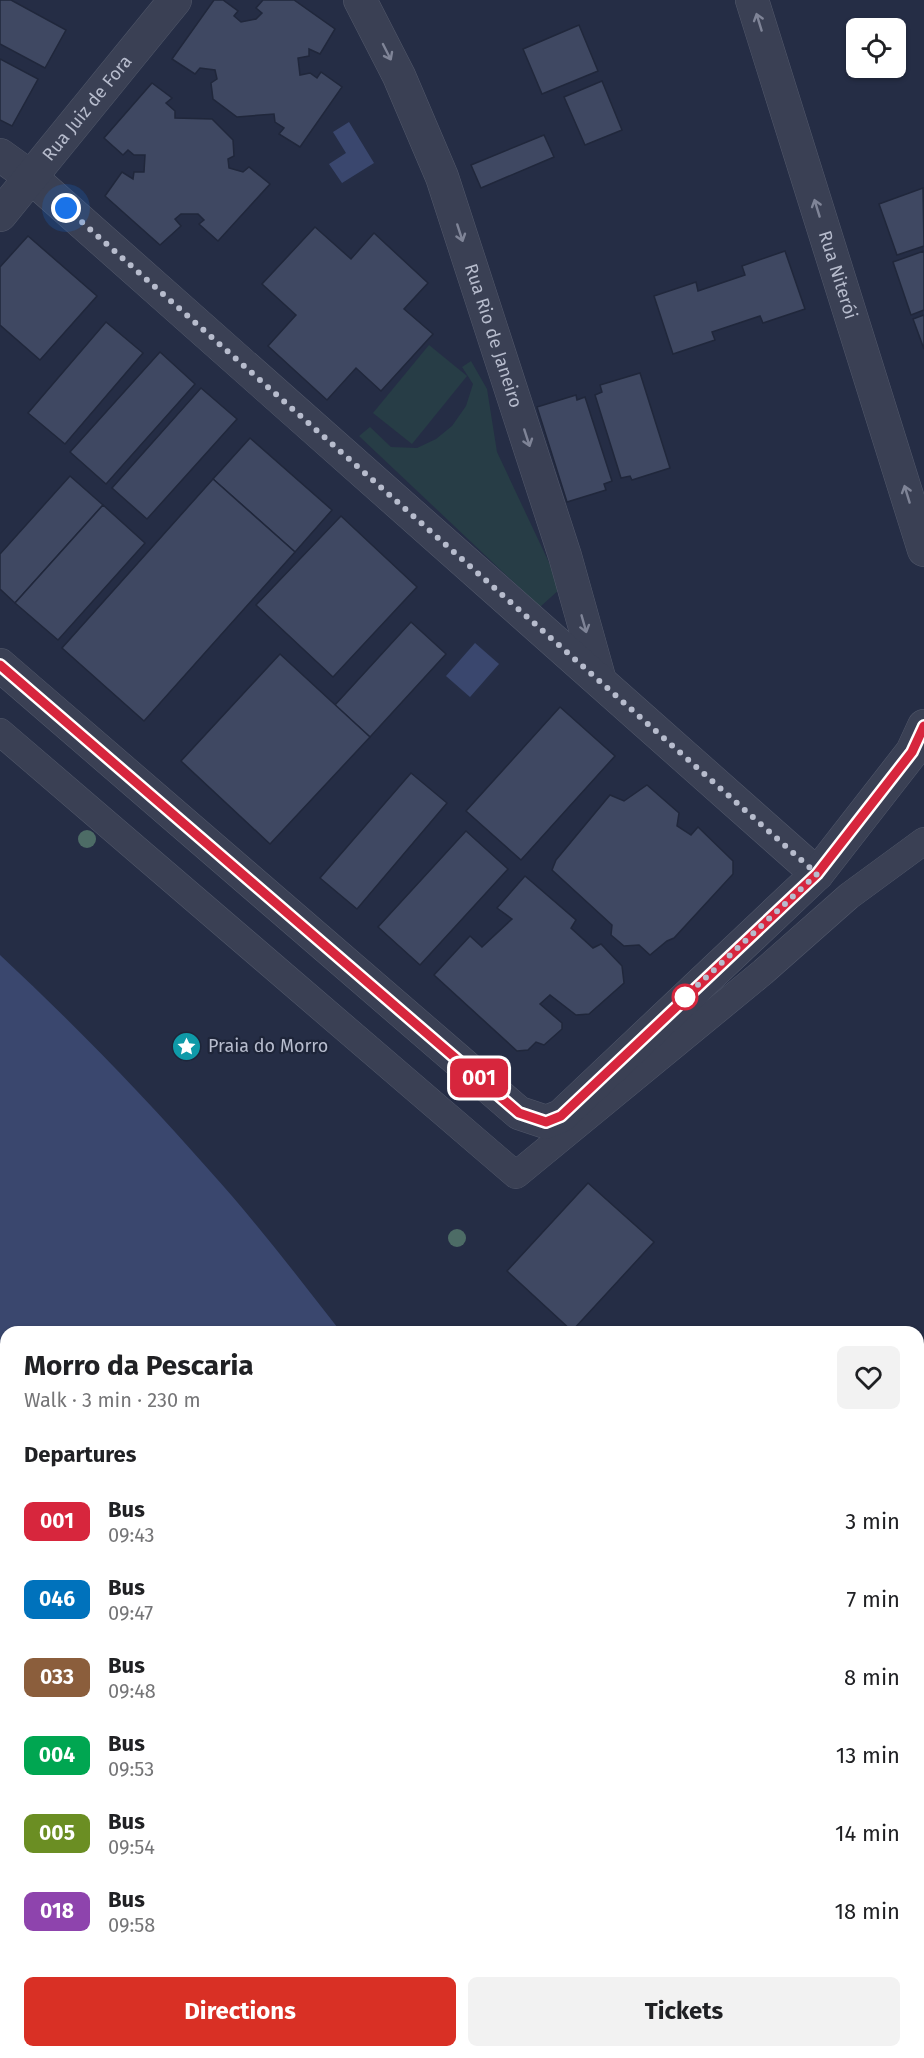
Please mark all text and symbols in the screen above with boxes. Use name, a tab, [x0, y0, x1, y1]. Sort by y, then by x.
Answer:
one-way arrow	[753, 13, 764, 32]
map controls	[846, 18, 906, 78]
button: locate	[846, 18, 906, 78]
one-way arrow	[381, 43, 393, 60]
street label: Rua Juiz de Fora	[38, 51, 137, 165]
your location	[51, 193, 81, 223]
one-way arrow	[811, 199, 822, 218]
one-way arrow	[455, 223, 466, 242]
street label: Rua Niterói	[814, 228, 862, 322]
street label: Rua Rio de Janeiro	[460, 261, 527, 411]
one-way arrow	[522, 428, 533, 447]
one-way arrow	[900, 485, 911, 504]
one-way arrow	[579, 614, 590, 633]
unlabelled marker	[672, 984, 698, 1010]
place icon: Praia do Morro	[171, 1030, 203, 1062]
place label: Praia do Morro	[208, 1035, 328, 1057]
line badge: 001	[444, 1058, 514, 1098]
text: 001	[462, 1065, 496, 1091]
button: heart	[837, 1346, 900, 1409]
text: Morro da Pescaria	[24, 1349, 254, 1382]
text: Walk · 3 min · 230 m	[24, 1388, 201, 1412]
text: Departures	[24, 1441, 136, 1468]
text: Bus	[108, 1496, 145, 1523]
text: 001	[40, 1508, 74, 1534]
text: 3 min	[845, 1508, 900, 1535]
text: 09:43	[108, 1523, 154, 1547]
text: Bus	[108, 1574, 145, 1601]
text: 046	[39, 1586, 75, 1612]
text: 7 min	[846, 1586, 900, 1613]
text: 09:47	[108, 1601, 153, 1625]
text: Bus	[108, 1652, 145, 1679]
text: 033	[40, 1664, 74, 1690]
text: 8 min	[844, 1664, 900, 1691]
text: 09:48	[108, 1679, 156, 1703]
text: Bus	[108, 1730, 145, 1757]
text: 004	[39, 1742, 75, 1768]
text: 13 min	[836, 1742, 900, 1769]
text: 09:53	[108, 1757, 154, 1781]
text: Bus	[108, 1808, 145, 1835]
text: 005	[39, 1820, 75, 1846]
text: 14 min	[835, 1820, 900, 1847]
text: 09:54	[108, 1835, 155, 1859]
text: Bus	[108, 1886, 145, 1913]
text: 018	[40, 1898, 74, 1924]
text: 18 min	[835, 1898, 900, 1925]
text: 09:58	[108, 1913, 155, 1937]
button: Directions	[24, 1977, 456, 2046]
button: Tickets	[468, 1977, 900, 2046]

